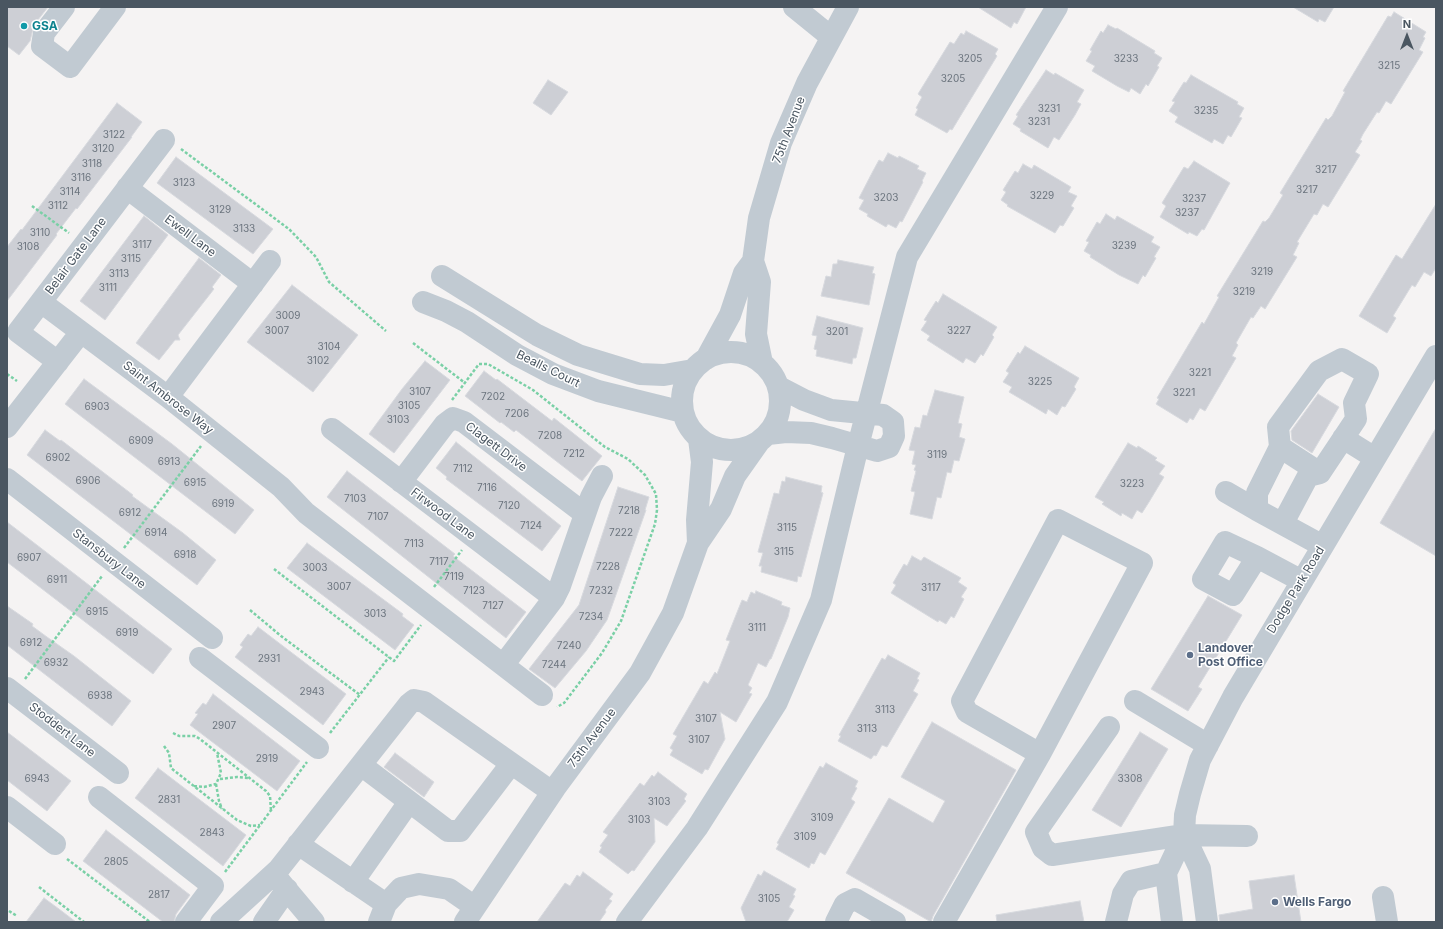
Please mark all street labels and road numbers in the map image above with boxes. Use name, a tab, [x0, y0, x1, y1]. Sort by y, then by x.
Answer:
street label: 75th Avenue	[770, 95, 808, 165]
street label: Ewell Lane	[161, 212, 219, 260]
street label: Belair Gate Lane	[42, 215, 110, 297]
street label: Bealls Court	[514, 347, 582, 391]
street label: Saint Ambrose Way	[120, 358, 216, 438]
street label: Clagett Drive	[462, 419, 530, 475]
street label: Firwood Lane	[408, 485, 478, 543]
street label: Stansbury Lane	[70, 526, 148, 592]
street label: Dodge Park Road	[1264, 544, 1328, 636]
street label: Stoddert Lane	[26, 700, 98, 760]
street label: 75th Avenue	[565, 706, 619, 770]

